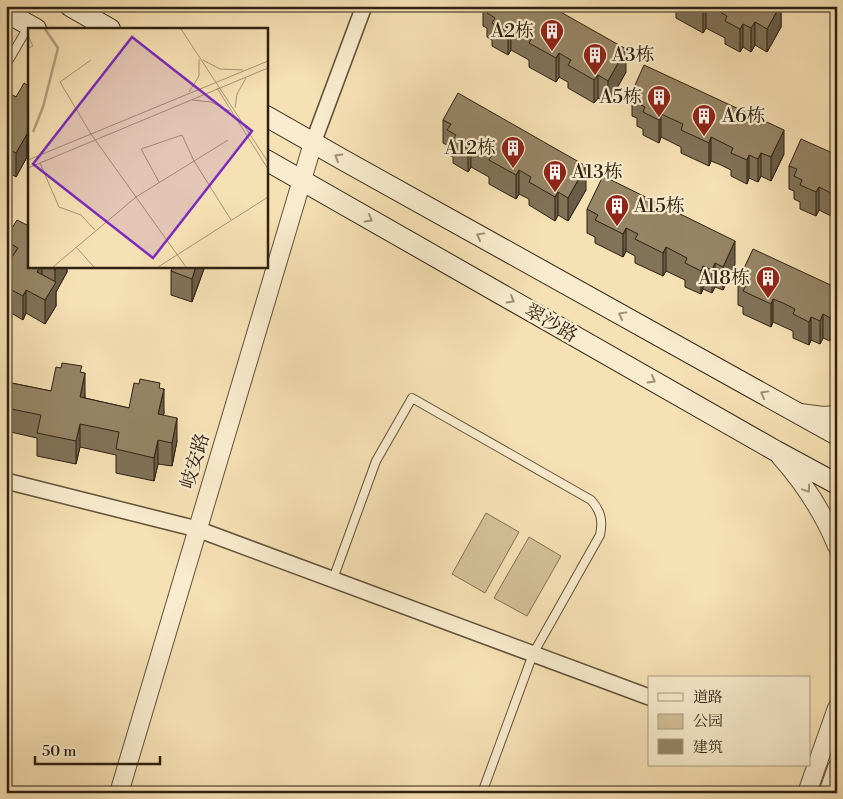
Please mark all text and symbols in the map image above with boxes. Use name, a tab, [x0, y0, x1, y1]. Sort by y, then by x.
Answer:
building icon: A2栋	[539, 18, 565, 52]
place label: A2栋	[490, 19, 534, 43]
inset map	[28, 28, 268, 268]
building icon: A3栋	[582, 42, 608, 76]
place label: A3栋	[611, 43, 655, 67]
building icon: A5栋	[646, 84, 672, 118]
place label: A5栋	[598, 85, 642, 109]
building icon: A6栋	[691, 103, 717, 137]
place label: A6栋	[721, 104, 766, 128]
building icon: A12栋	[500, 135, 526, 169]
place label: A12栋	[444, 136, 496, 160]
one-way arrow	[334, 153, 343, 163]
building icon: A13栋	[542, 159, 568, 193]
place label: A13栋	[571, 160, 623, 184]
building icon: A15栋	[604, 193, 630, 227]
place label: A15栋	[633, 194, 685, 218]
one-way arrow	[364, 213, 373, 223]
one-way arrow	[476, 232, 485, 242]
building icon: A18栋	[755, 265, 781, 299]
place label: A18栋	[698, 266, 750, 290]
one-way arrow	[505, 293, 514, 303]
street label: 翠沙路	[520, 298, 582, 348]
one-way arrow	[618, 311, 627, 321]
one-way arrow	[646, 374, 655, 384]
one-way arrow	[760, 390, 769, 400]
street label: 岐安路	[175, 430, 215, 492]
one-way arrow	[801, 484, 810, 493]
legend	[648, 676, 810, 766]
text: 道路	[693, 688, 723, 707]
text: 公园	[693, 712, 723, 731]
scale bar	[35, 734, 160, 766]
text: 建筑	[693, 738, 723, 757]
text: 50 m	[42, 742, 76, 761]

